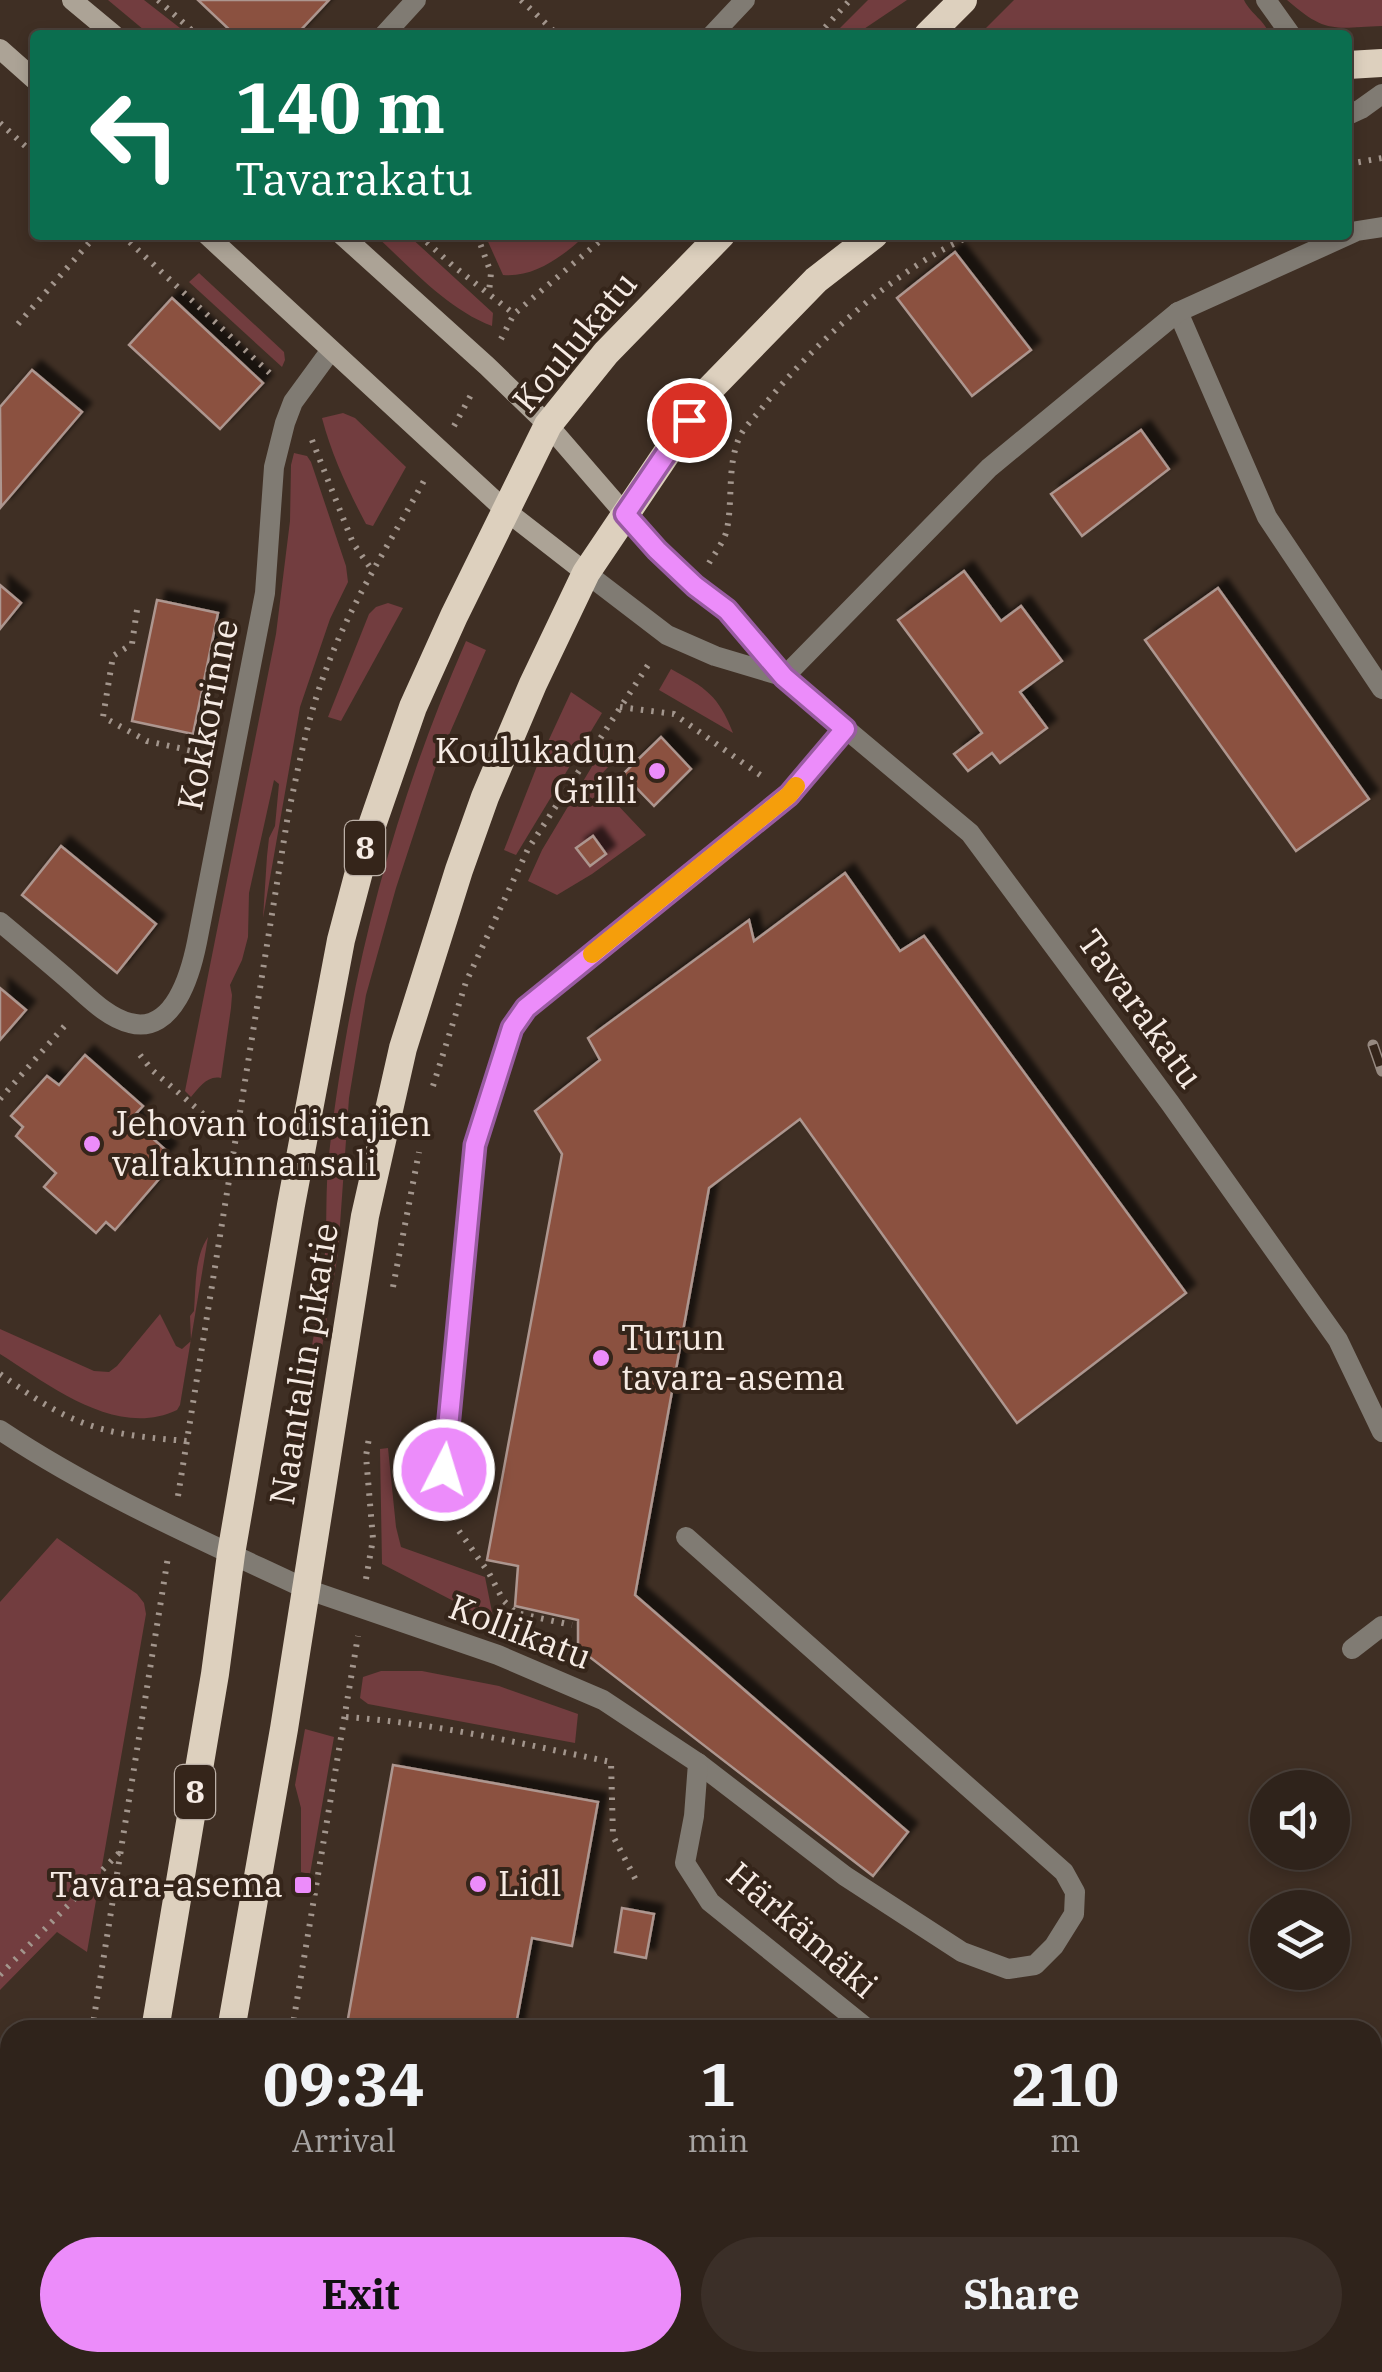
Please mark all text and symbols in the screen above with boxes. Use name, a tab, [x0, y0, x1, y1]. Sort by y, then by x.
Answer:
text: 140 m	[235, 61, 445, 152]
icon: left	[70, 70, 200, 200]
text: Tavarakatu	[235, 149, 473, 207]
street label: Koulukatu	[502, 261, 647, 422]
pin	[647, 378, 732, 463]
icon: arrive	[662, 393, 717, 448]
street label: Kokkorinne	[166, 615, 248, 814]
place label: Koulukadun Grilli	[435, 727, 637, 813]
marker: Koulukadun Grilli	[646, 760, 668, 782]
road number: 8	[345, 821, 385, 875]
street label: Tavarakatu	[1068, 920, 1214, 1097]
place label: Jehovan todistajien valtakunnansali	[112, 1100, 431, 1186]
marker: Jehovan todistajien valtakunnansali	[81, 1133, 103, 1155]
street label: Naantalin pikatie	[258, 1220, 348, 1508]
place label: Turun tavara-asema	[621, 1314, 845, 1400]
marker: Turun tavara-asema	[590, 1347, 612, 1369]
position arrow	[392, 1418, 496, 1522]
street label: Kollikatu	[443, 1583, 598, 1679]
road number: 8	[175, 1765, 215, 1819]
map controls	[1250, 1770, 1350, 1990]
button: sound	[1250, 1770, 1350, 1870]
street label: Härkämäki	[718, 1851, 888, 2007]
place label: Lidl	[498, 1860, 562, 1906]
place label: Tavara-asema	[50, 1861, 283, 1907]
marker: Lidl	[467, 1873, 489, 1895]
marker: Tavara-asema	[292, 1874, 314, 1896]
button: layers	[1250, 1890, 1350, 1990]
text: 09:34	[263, 2044, 425, 2123]
text: 1	[700, 2044, 736, 2123]
text: 210	[1011, 2044, 1119, 2123]
text: Arrival	[292, 2119, 396, 2161]
text: min	[688, 2119, 749, 2161]
text: m	[1050, 2119, 1081, 2161]
button: Exit	[40, 2237, 681, 2352]
button: Share	[701, 2237, 1342, 2352]

